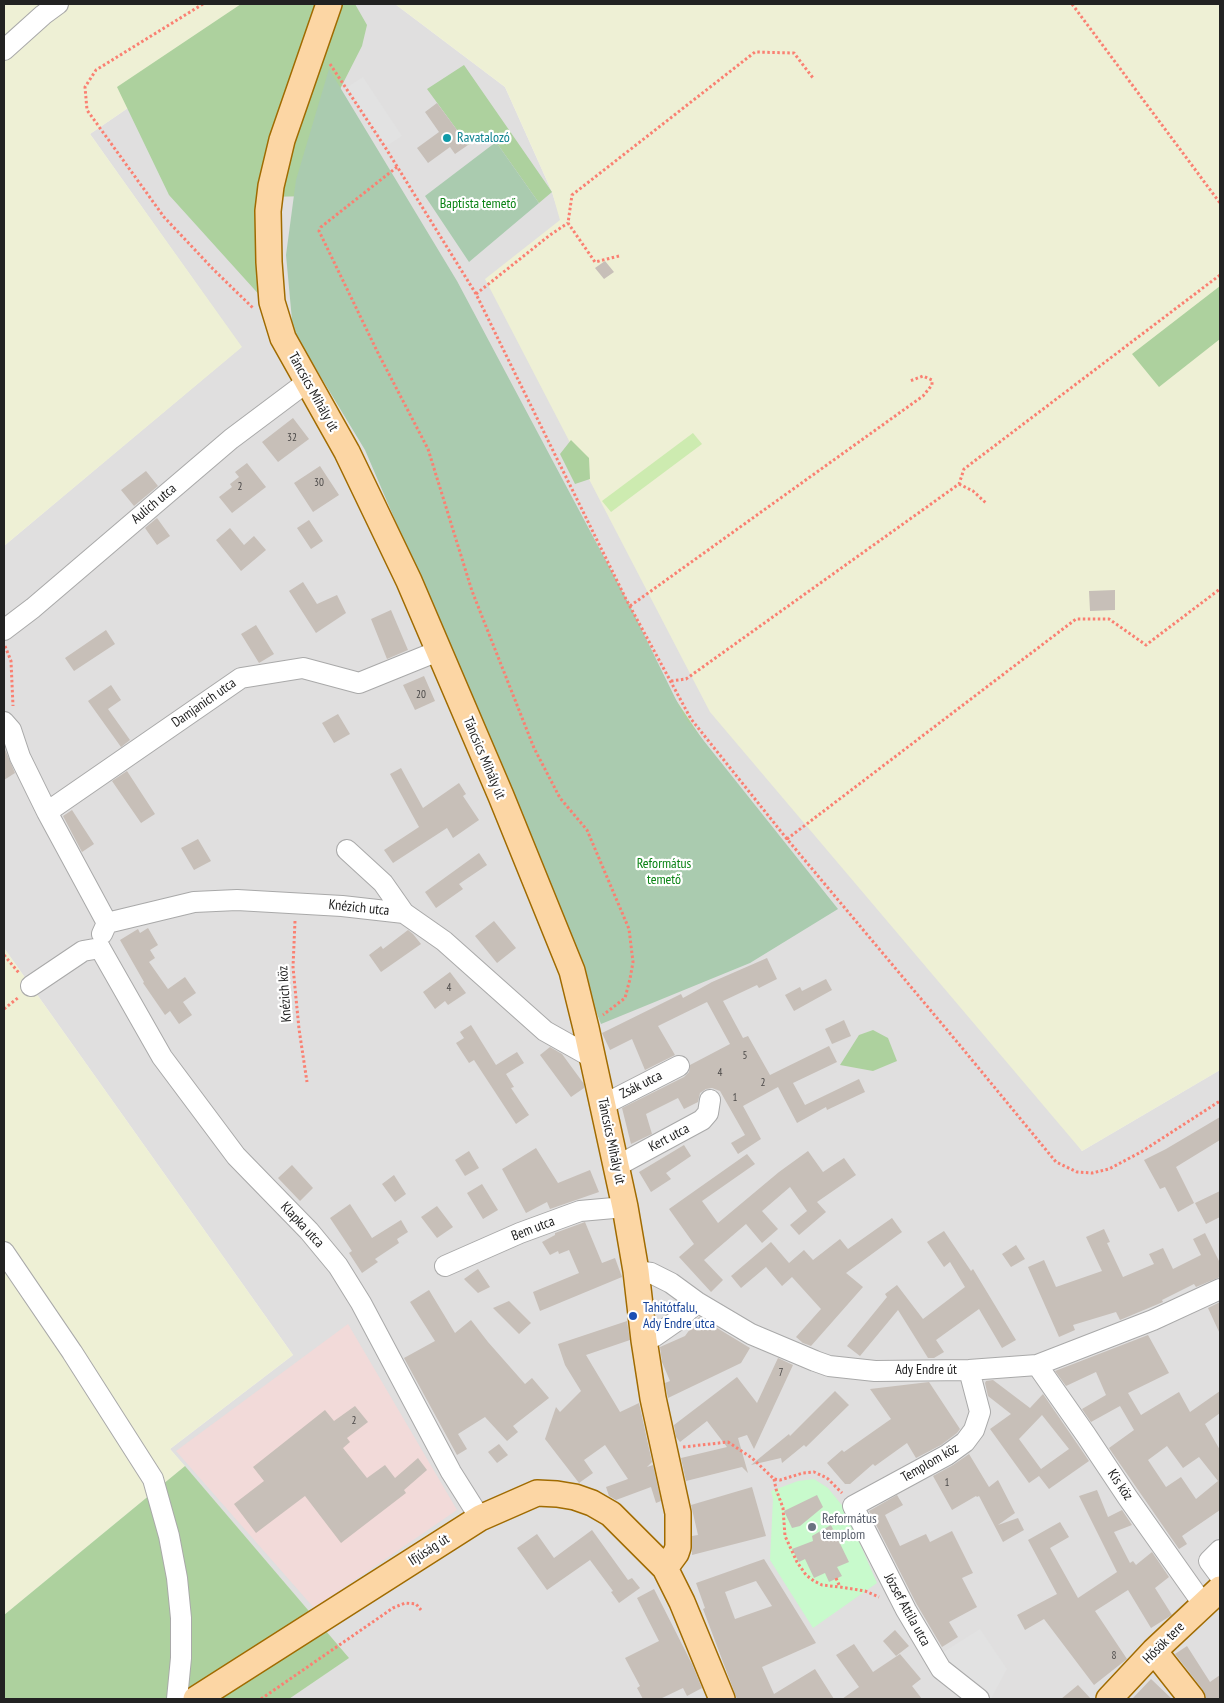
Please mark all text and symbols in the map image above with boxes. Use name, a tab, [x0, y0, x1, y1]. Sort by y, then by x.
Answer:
place label: Ravatalozó	[457, 130, 510, 146]
marker: Ravatalozó	[441, 132, 453, 144]
park label: Baptista temető	[440, 196, 516, 212]
street label: Táncsics Mihály út	[284, 350, 342, 434]
house number: 32	[287, 431, 297, 445]
house number: 30	[314, 476, 324, 490]
street label: Aulich utca	[128, 480, 180, 528]
house number: 2	[238, 480, 242, 494]
street label: Damjanich utca	[169, 675, 239, 731]
house number: 20	[416, 688, 426, 702]
street label: Táncsics Mihály út	[459, 714, 509, 802]
park label: Református temető	[637, 856, 691, 889]
street label: Knézich utca	[328, 896, 390, 920]
street label: Knézich köz	[275, 965, 295, 1023]
house number: 4	[447, 981, 451, 995]
house number: 5	[743, 1049, 747, 1063]
house number: 4	[718, 1066, 722, 1080]
street label: Zsák utca	[617, 1067, 665, 1103]
house number: 2	[761, 1076, 765, 1090]
house number: 1	[733, 1091, 737, 1105]
street label: Táncsics Mihály út	[594, 1096, 628, 1186]
street label: Kert utca	[646, 1120, 692, 1156]
street label: Klapka utca	[277, 1199, 327, 1251]
street label: Bem utca	[509, 1213, 557, 1245]
place label: Tahitótfalu, Ady Endre utca	[643, 1300, 715, 1332]
marker: Tahitótfalu, Ady Endre utca	[627, 1310, 639, 1322]
street label: Ady Endre út	[895, 1362, 957, 1378]
house number: 7	[779, 1366, 783, 1380]
house number: 2	[352, 1414, 356, 1428]
street label: Templom köz	[898, 1440, 962, 1486]
street label: Kis köz	[1104, 1466, 1136, 1504]
house number: 1	[945, 1476, 949, 1490]
place label: Református templom	[822, 1511, 877, 1544]
marker: Református templom	[806, 1521, 818, 1533]
street label: Ifjúság út	[405, 1531, 453, 1569]
street label: József Attila utca	[880, 1571, 934, 1649]
street label: Hősök tere	[1140, 1619, 1188, 1667]
house number: 8	[1112, 1649, 1116, 1663]

